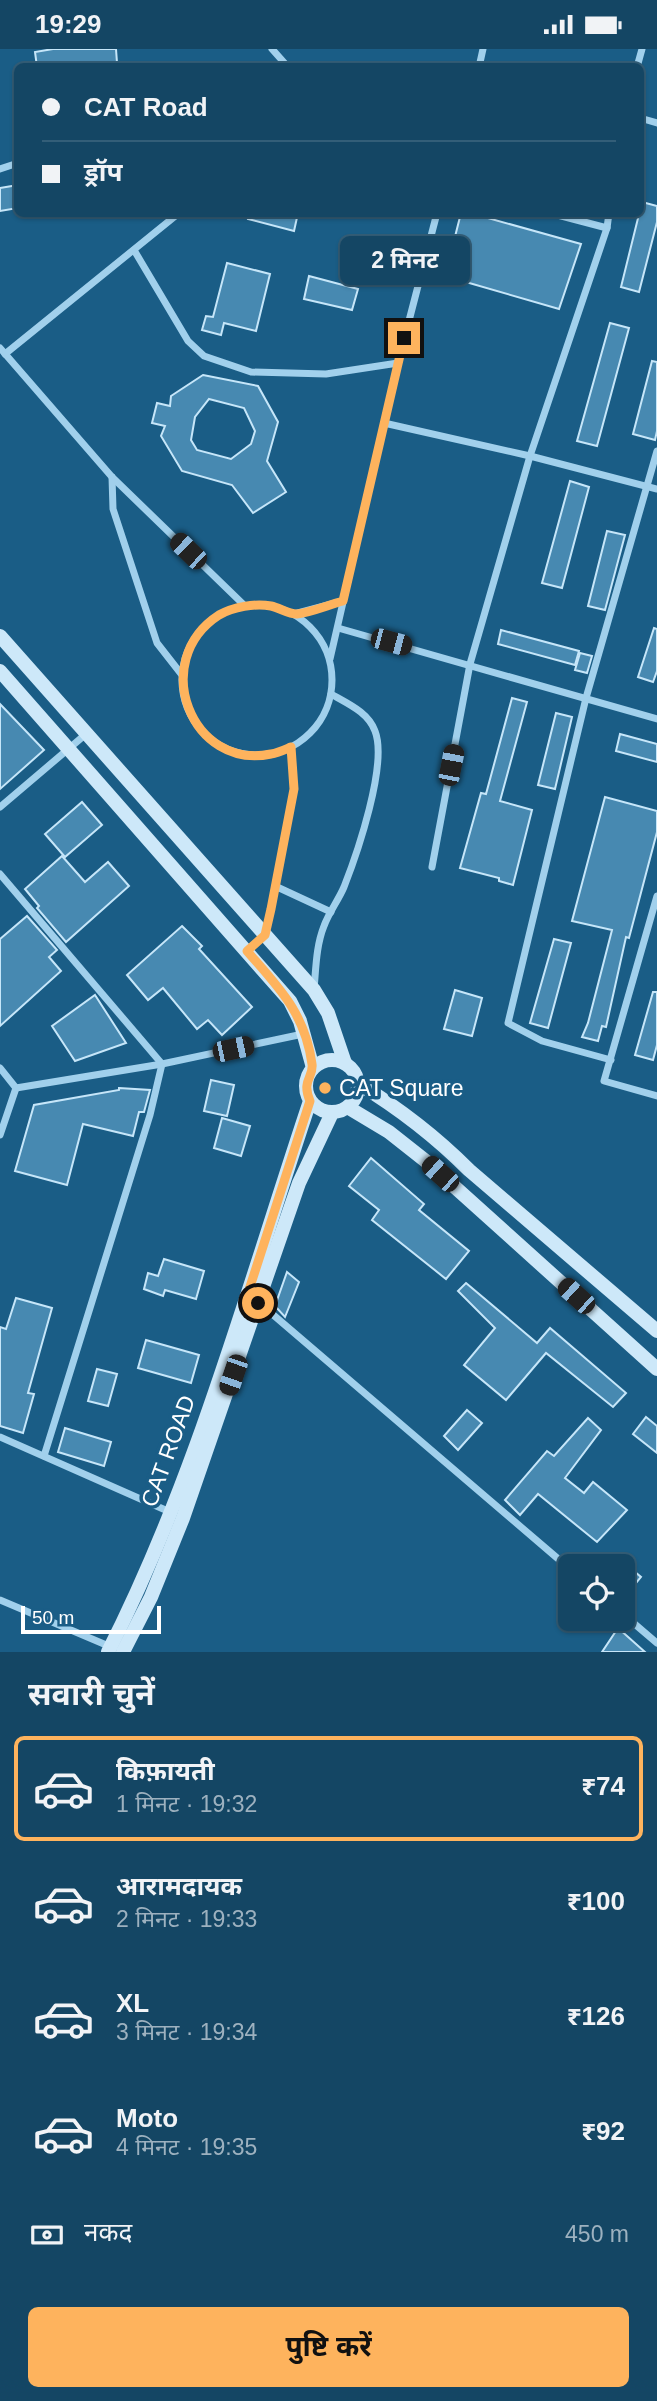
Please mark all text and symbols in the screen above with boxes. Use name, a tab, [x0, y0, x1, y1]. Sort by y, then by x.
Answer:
text: 19:29	[35, 9, 102, 39]
text: CAT Road	[84, 92, 208, 122]
text: ड्रॉप	[84, 157, 122, 187]
callout: 2 मिनट	[339, 237, 469, 285]
text: 2 मिनट	[371, 247, 439, 273]
route end	[388, 322, 420, 354]
car	[166, 529, 211, 573]
car	[368, 626, 415, 658]
car	[437, 742, 466, 788]
car	[211, 1034, 256, 1064]
place label: CAT Square	[339, 1075, 463, 1101]
marker: CAT Square	[317, 1080, 333, 1096]
car	[418, 1152, 463, 1196]
car	[554, 1274, 599, 1318]
route start	[242, 1287, 274, 1319]
car	[217, 1352, 250, 1398]
street label: CAT ROAD	[136, 1392, 200, 1510]
map controls	[558, 1554, 635, 1631]
button: locate	[558, 1554, 635, 1631]
scale bar	[21, 1603, 161, 1635]
text: 50 m	[32, 1607, 74, 1628]
text: सवारी चुनें	[28, 1676, 155, 1712]
text: किफ़ायती	[116, 1756, 215, 1786]
icon: car	[32, 1757, 95, 1820]
text: ₹74	[581, 1771, 625, 1801]
text: 1 मिनट · 19:32	[116, 1791, 257, 1817]
text: आरामदायक	[116, 1871, 242, 1901]
icon: car	[32, 1872, 95, 1935]
text: ₹100	[567, 1886, 625, 1916]
text: 2 मिनट · 19:33	[116, 1906, 257, 1932]
icon: car	[32, 1987, 95, 2050]
text: XL	[116, 1988, 149, 2018]
text: ₹126	[567, 2001, 625, 2031]
text: 3 मिनट · 19:34	[116, 2019, 257, 2045]
icon: car	[32, 2102, 95, 2165]
text: Moto	[116, 2103, 178, 2133]
text: ₹92	[581, 2116, 625, 2146]
text: 4 मिनट · 19:35	[116, 2134, 257, 2160]
icon: cash	[28, 2216, 66, 2254]
text: नकद	[84, 2217, 132, 2247]
text: 450 m	[565, 2221, 629, 2247]
button: पुष्टि करें	[28, 2307, 629, 2387]

